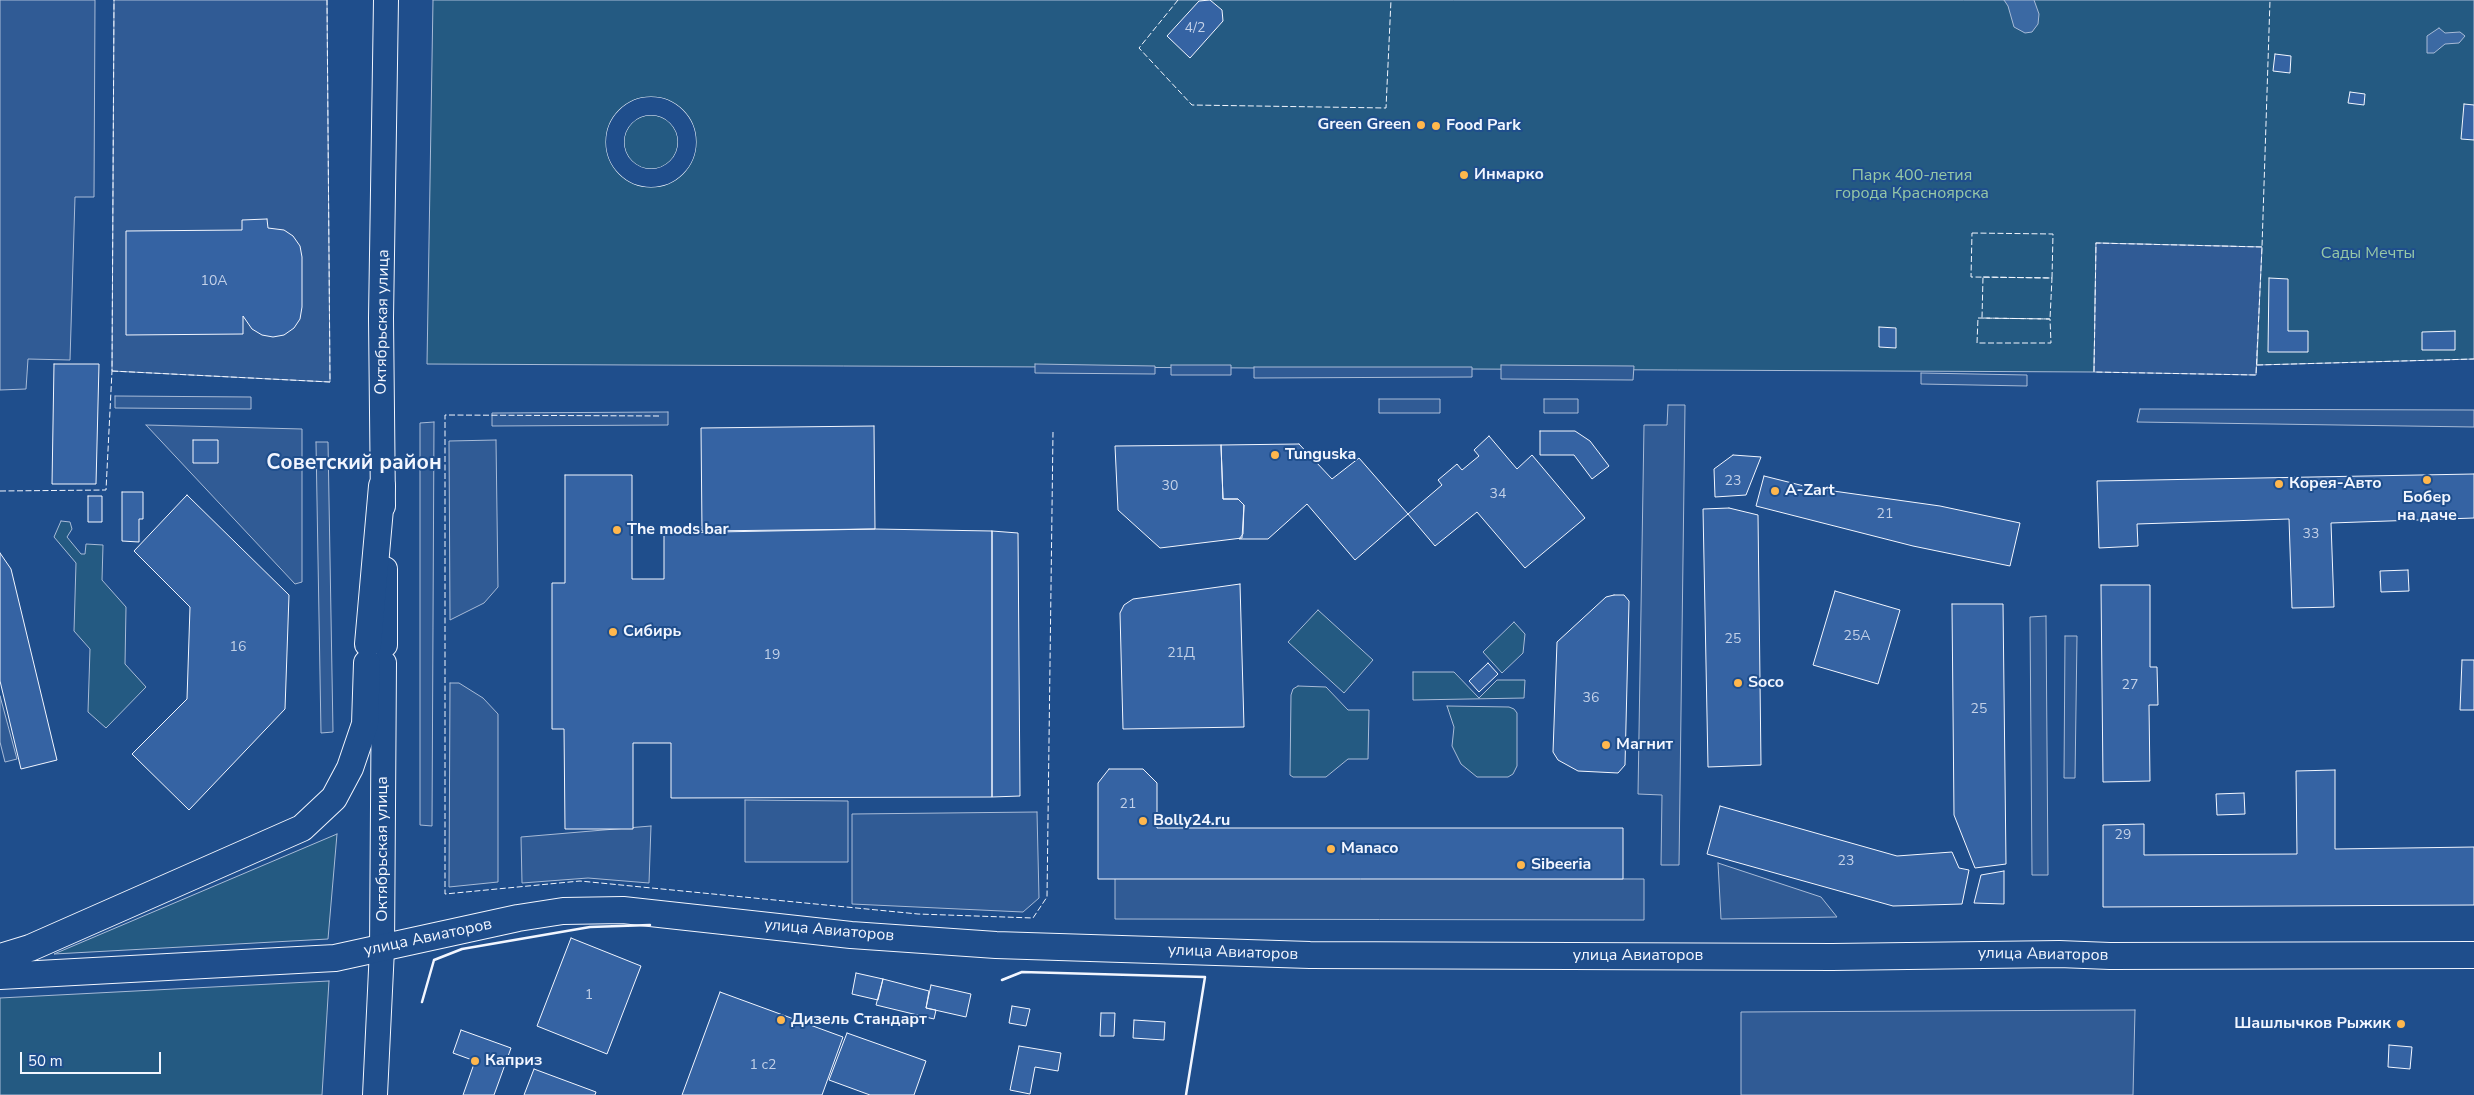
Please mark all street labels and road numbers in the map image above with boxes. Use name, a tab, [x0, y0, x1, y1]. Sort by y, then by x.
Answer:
street label: Октябрьская улица	[372, 249, 394, 395]
street label: Октябрьская улица	[373, 776, 393, 922]
street label: улица Авиаторов	[362, 915, 494, 961]
street label: улица Авиаторов	[763, 916, 895, 946]
street label: улица Авиаторов	[1167, 941, 1299, 965]
street label: улица Авиаторов	[1978, 944, 2108, 966]
street label: улица Авиаторов	[1573, 946, 1703, 966]

